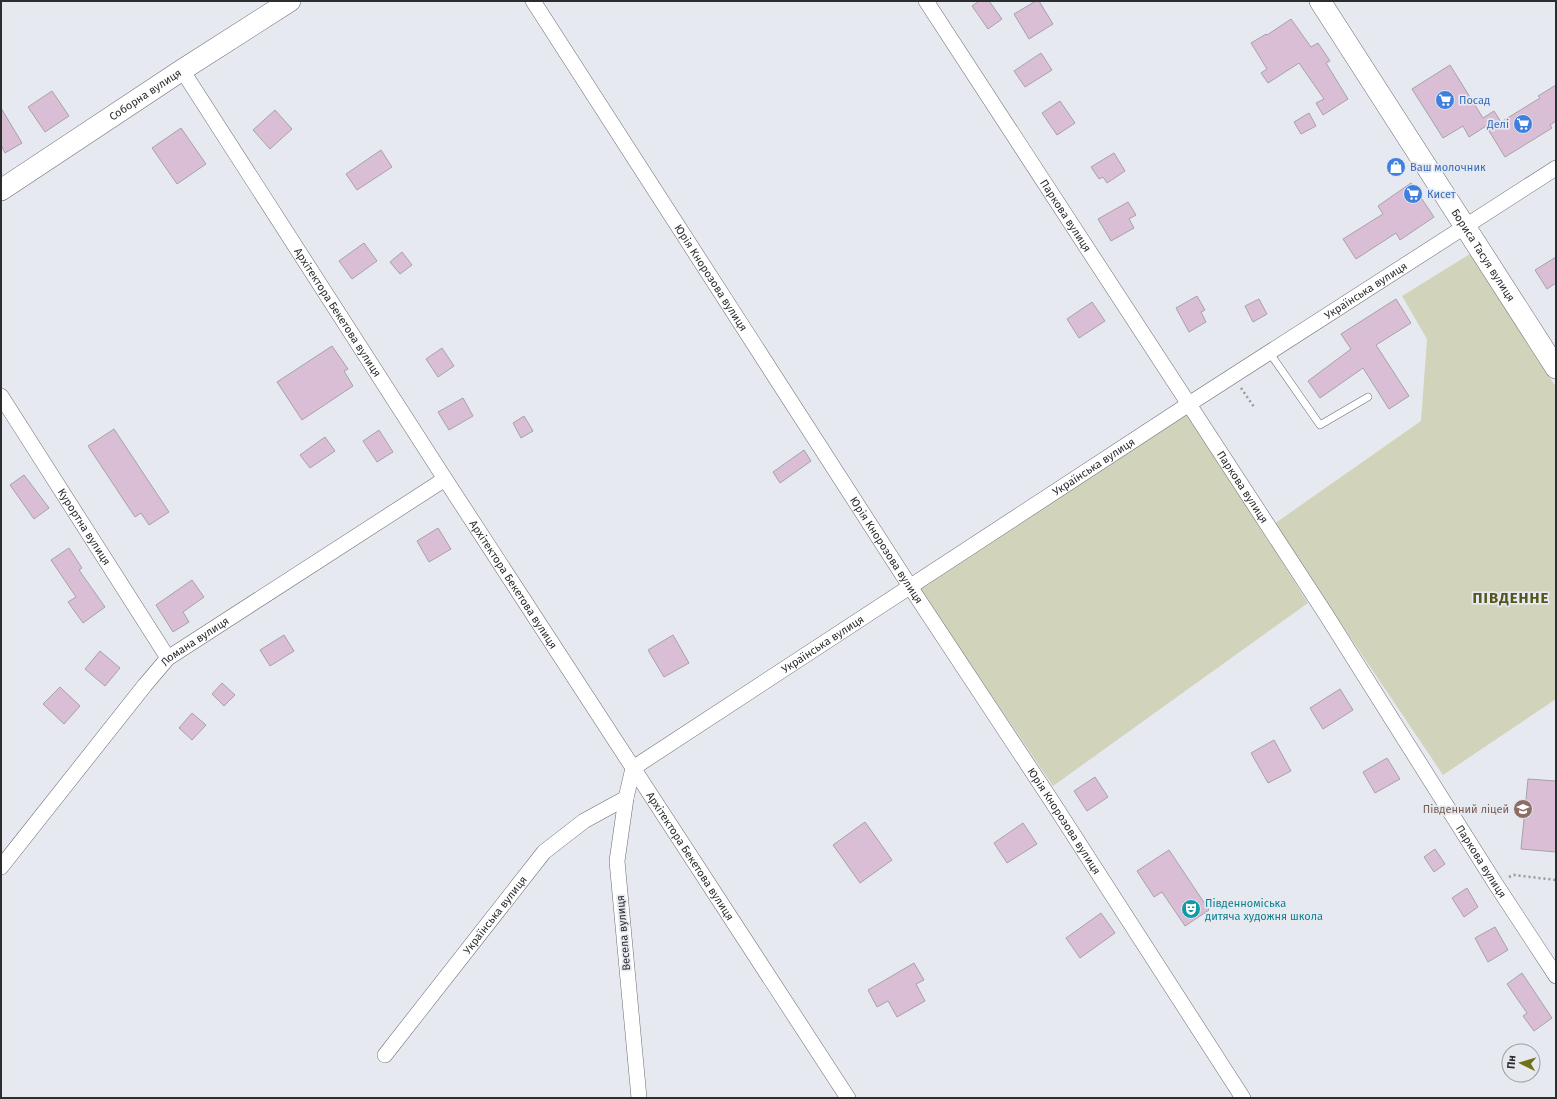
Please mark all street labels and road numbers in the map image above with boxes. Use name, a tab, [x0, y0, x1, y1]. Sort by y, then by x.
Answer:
street label: Соборна вулиця	[107, 66, 184, 123]
street label: Паркова вулиця	[1037, 177, 1094, 254]
street label: Бориса Тасуя вулиця	[1448, 207, 1517, 304]
street label: Юрія Кнорозова вулиця	[672, 222, 750, 334]
street label: Архітектора Бекетова вулиця	[291, 246, 384, 379]
street label: Українська вулиця	[1322, 260, 1410, 322]
street label: Українська вулиця	[1050, 435, 1137, 498]
street label: Паркова вулиця	[1214, 448, 1271, 526]
street label: Курортна вулиця	[55, 486, 113, 568]
street label: Юрія Кнорозова вулиця	[847, 494, 925, 606]
street label: Архітектора Бекетова вулиця	[467, 518, 560, 651]
street label: Українська вулиця	[779, 613, 866, 676]
street label: Ломана вулиця	[158, 614, 232, 669]
street label: Юрія Кнорозова вулиця	[1025, 765, 1103, 877]
street label: Архітектора Бекетова вулиця	[643, 789, 737, 923]
street label: Паркова вулиця	[1453, 823, 1509, 900]
street label: Українська вулиця	[461, 874, 530, 957]
street label: Весела вулиця	[614, 895, 633, 971]

